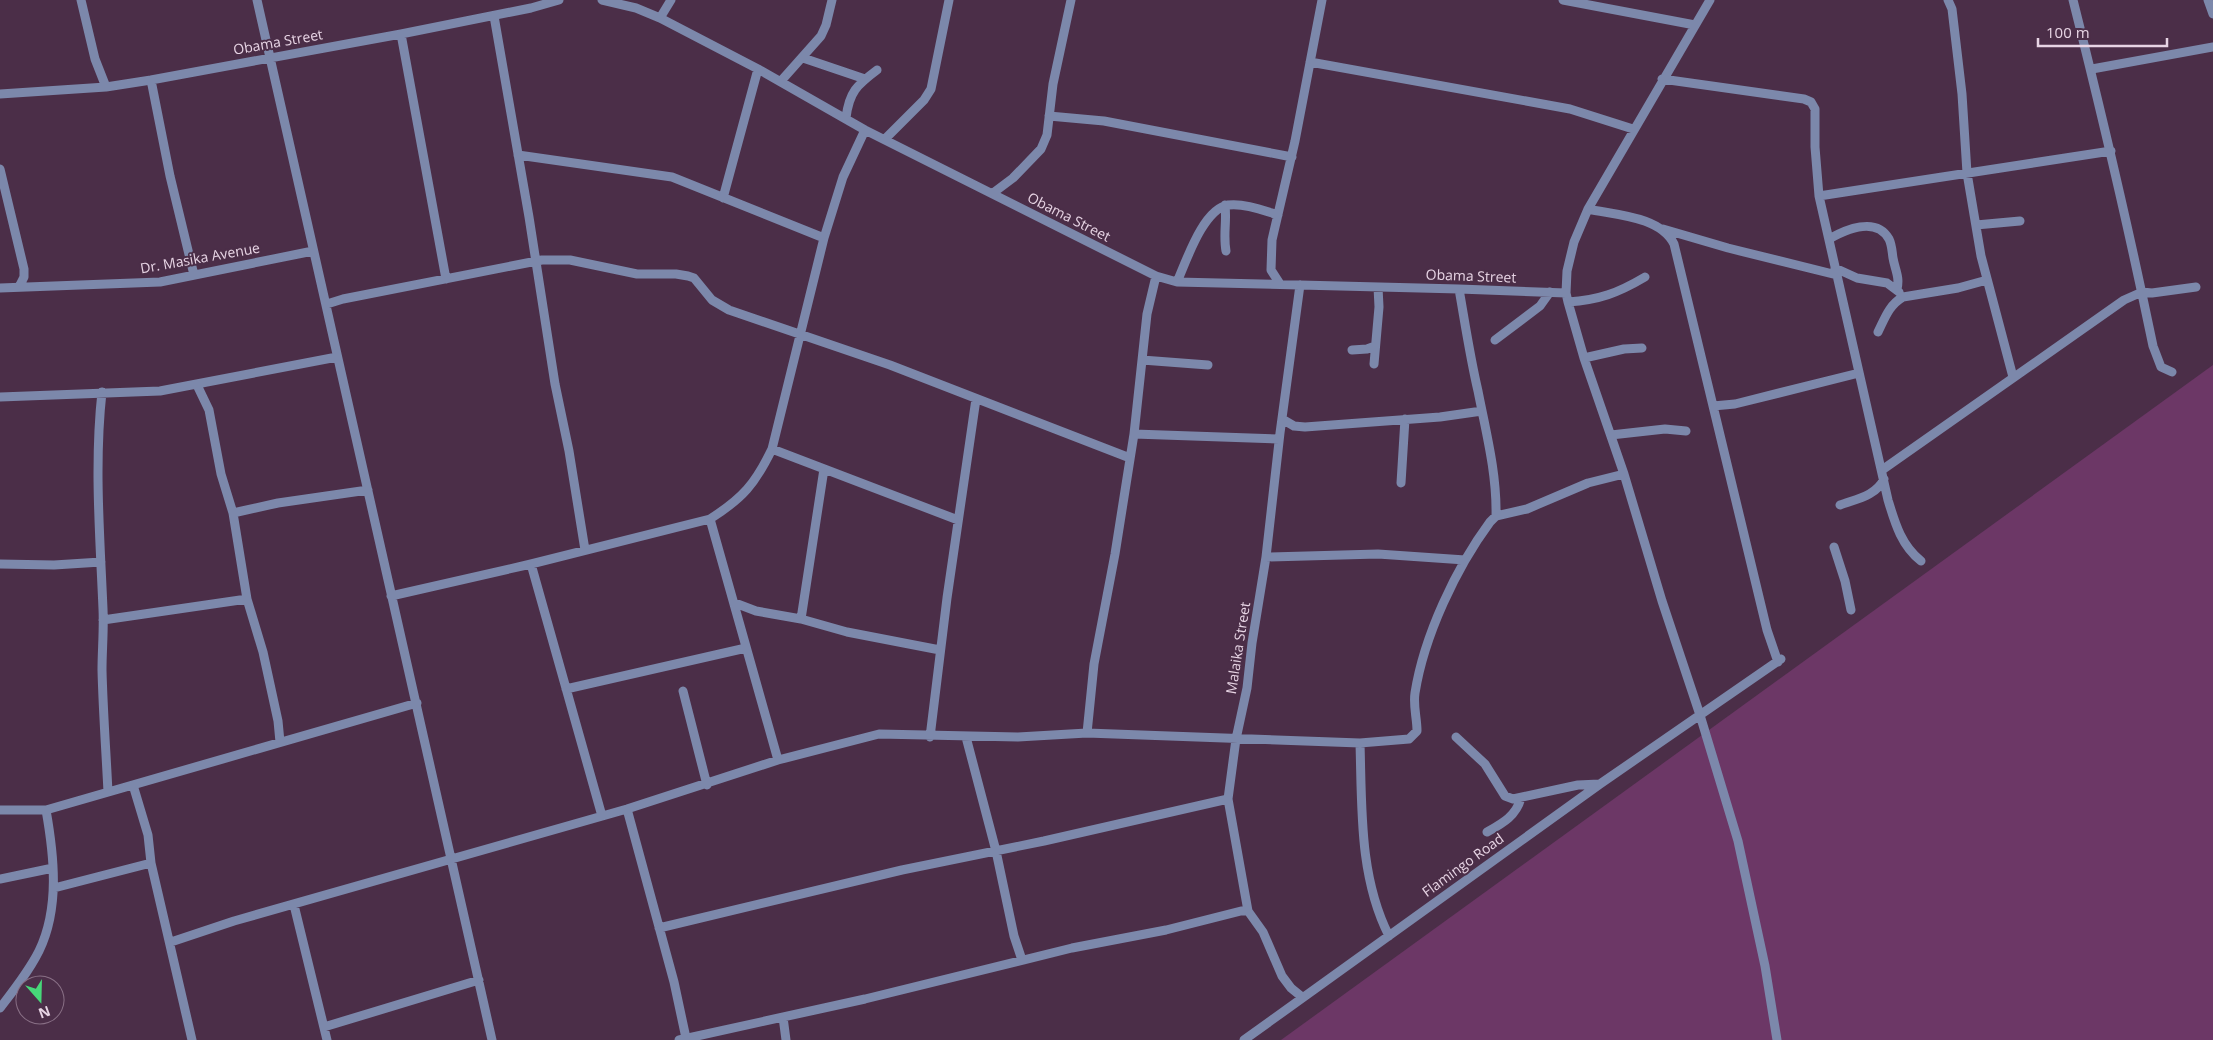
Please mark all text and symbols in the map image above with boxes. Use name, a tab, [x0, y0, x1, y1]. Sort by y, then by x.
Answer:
scale bar	[2038, 15, 2167, 47]
text: 100 m	[2046, 22, 2090, 42]
street label: Obama Street	[232, 24, 324, 59]
street label: Obama Street	[1024, 187, 1114, 246]
street label: Dr. Masika Avenue	[139, 238, 261, 277]
street label: Obama Street	[1425, 264, 1517, 287]
street label: Malaika Street	[1221, 600, 1254, 695]
street label: Flamingo Road	[1418, 828, 1507, 901]
north arrow	[15, 975, 65, 1025]
text: N	[36, 1002, 53, 1024]

